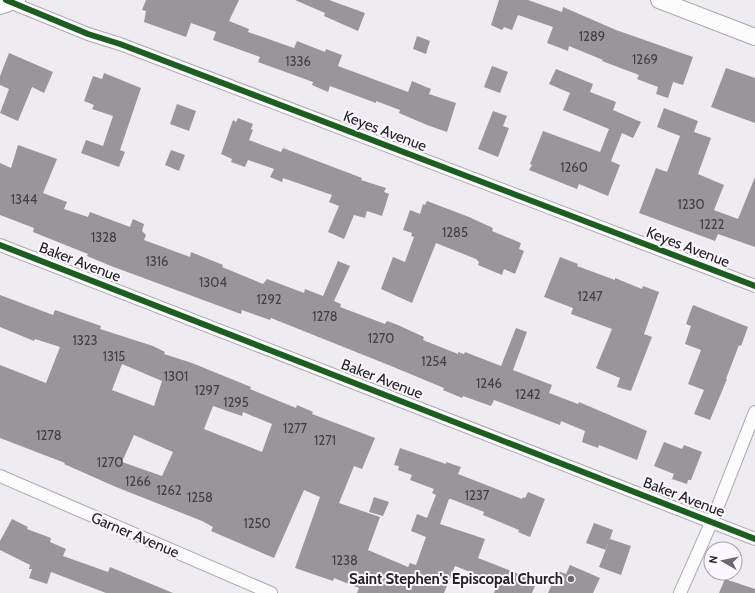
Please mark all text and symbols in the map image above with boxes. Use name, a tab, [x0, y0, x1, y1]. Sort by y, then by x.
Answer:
house number: 1289	[579, 28, 605, 44]
house number: 1269	[632, 51, 658, 67]
house number: 1336	[285, 53, 311, 69]
street label: Keyes Avenue	[341, 107, 430, 155]
house number: 1260	[560, 159, 588, 175]
house number: 1344	[11, 191, 38, 207]
house number: 1230	[677, 196, 705, 212]
house number: 1222	[700, 216, 725, 232]
street label: Keyes Avenue	[644, 223, 733, 271]
house number: 1285	[442, 224, 468, 240]
house number: 1328	[91, 229, 117, 245]
street label: Baker Avenue	[37, 238, 124, 286]
house number: 1316	[146, 253, 168, 269]
house number: 1304	[199, 274, 227, 290]
house number: 1247	[577, 288, 603, 304]
house number: 1292	[256, 291, 282, 307]
house number: 1278	[312, 308, 338, 324]
house number: 1270	[368, 330, 394, 346]
house number: 1323	[72, 332, 98, 348]
house number: 1315	[103, 348, 125, 364]
house number: 1254	[421, 353, 447, 369]
street label: Baker Avenue	[339, 355, 426, 403]
house number: 1301	[164, 368, 188, 384]
house number: 1246	[476, 375, 502, 391]
house number: 1297	[195, 382, 220, 398]
house number: 1242	[515, 386, 541, 402]
house number: 1295	[223, 394, 249, 410]
house number: 1277	[283, 420, 308, 436]
house number: 1278	[36, 427, 62, 443]
house number: 1271	[314, 432, 336, 448]
house number: 1270	[97, 454, 123, 470]
house number: 1266	[125, 473, 151, 489]
street label: Baker Avenue	[641, 473, 728, 521]
house number: 1262	[156, 482, 182, 498]
house number: 1237	[465, 487, 490, 503]
house number: 1258	[187, 489, 213, 505]
street label: Garner Avenue	[88, 508, 182, 562]
house number: 1250	[243, 515, 271, 531]
north arrow	[703, 541, 743, 581]
house number: 1238	[332, 552, 358, 568]
text: N	[706, 554, 721, 564]
place label: Saint Stephen's Episcopal Church	[349, 570, 563, 588]
marker: Saint Stephen's Episcopal Church	[566, 574, 576, 584]

